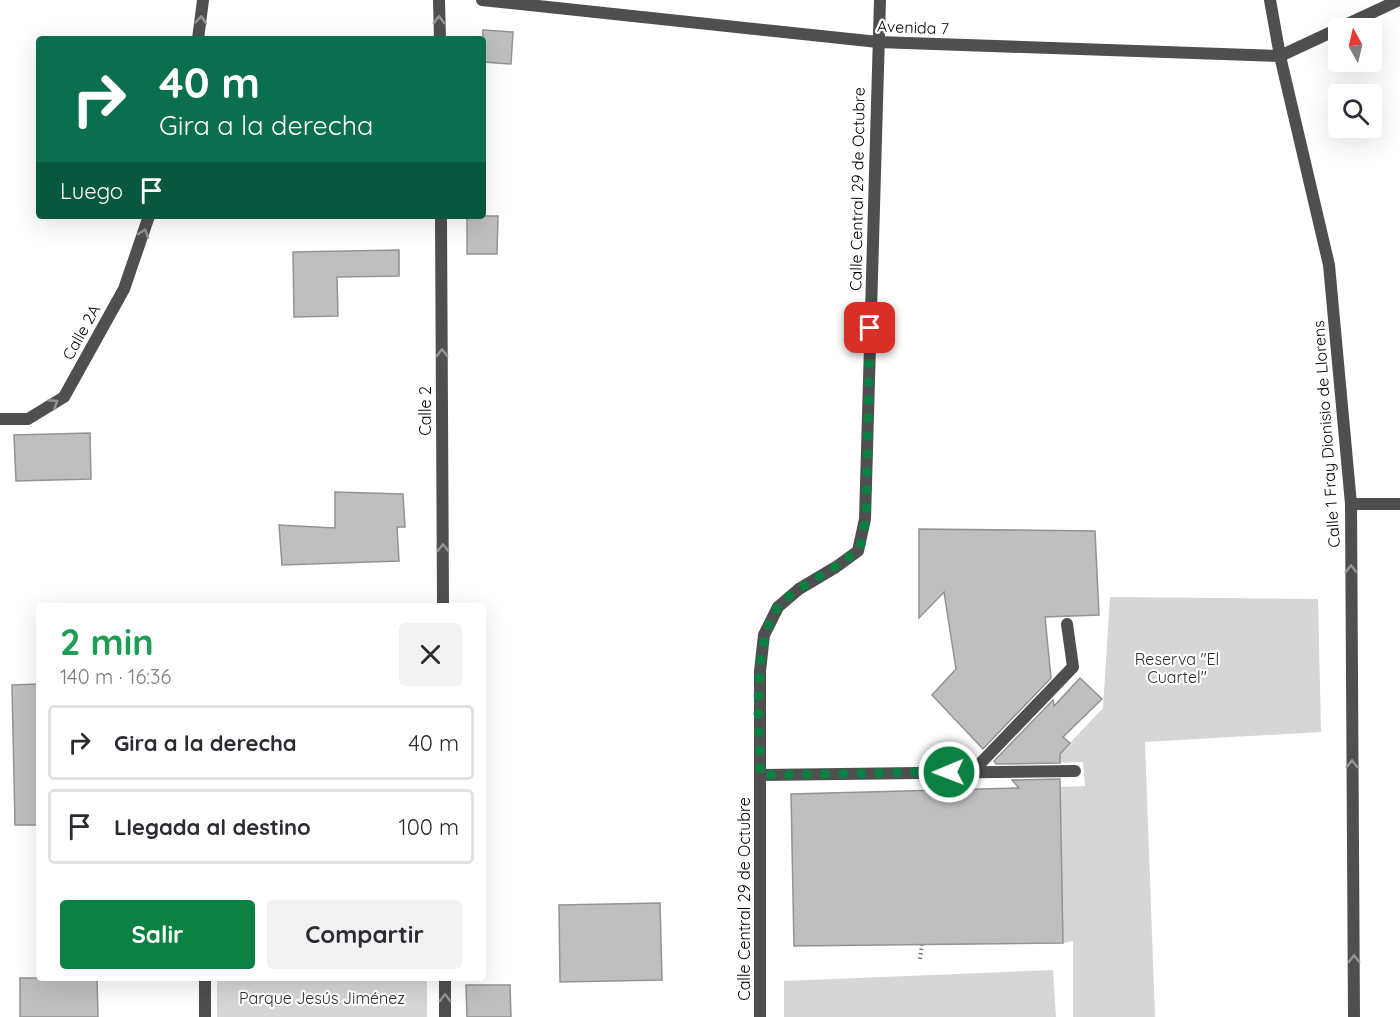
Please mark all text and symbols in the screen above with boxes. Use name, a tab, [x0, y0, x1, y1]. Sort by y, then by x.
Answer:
one-way arrow	[195, 15, 208, 24]
one-way arrow	[433, 15, 446, 24]
street label: Avenida 7	[877, 16, 949, 38]
north arrow	[1328, 18, 1382, 72]
map controls	[1328, 18, 1382, 138]
text: 40 m	[159, 56, 260, 109]
icon: right	[60, 60, 138, 138]
button: search	[1328, 84, 1382, 138]
street label: Calle Central 29 de Octubre	[845, 87, 869, 291]
text: Gira a la derecha	[159, 108, 373, 142]
icon: arrive	[135, 174, 168, 207]
text: Luego	[60, 177, 123, 205]
one-way arrow	[136, 228, 149, 239]
street label: Calle 2A	[58, 301, 104, 363]
pin	[844, 302, 895, 353]
icon: arrive	[853, 311, 886, 344]
street label: Calle 1 Fray Dionisio de Llorens	[1308, 320, 1344, 548]
one-way arrow	[436, 348, 448, 357]
street label: Calle 2	[415, 386, 435, 436]
one-way arrow	[48, 399, 58, 411]
one-way arrow	[437, 543, 449, 552]
one-way arrow	[1345, 564, 1357, 573]
text: 2 min	[60, 619, 154, 664]
button: close	[399, 623, 462, 686]
park label: Reserva "El Cuartel"	[1135, 649, 1219, 687]
text: 140 m · 16:36	[60, 664, 171, 689]
icon: right	[63, 726, 96, 759]
text: Gira a la derecha	[114, 729, 297, 757]
text: 40 m	[408, 729, 459, 757]
position arrow	[917, 740, 981, 804]
one-way arrow	[1346, 759, 1359, 768]
street label: Calle Central 29 de Octubre	[734, 797, 754, 1001]
icon: arrive	[63, 810, 96, 843]
text: Llegada al destino	[114, 813, 311, 841]
text: 100 m	[399, 813, 459, 841]
button: Salir	[60, 900, 255, 969]
button: Compartir	[267, 900, 462, 969]
one-way arrow	[1348, 954, 1360, 963]
park label: Parque Jesús Jiménez	[239, 988, 405, 1008]
one-way arrow	[439, 993, 451, 1002]

